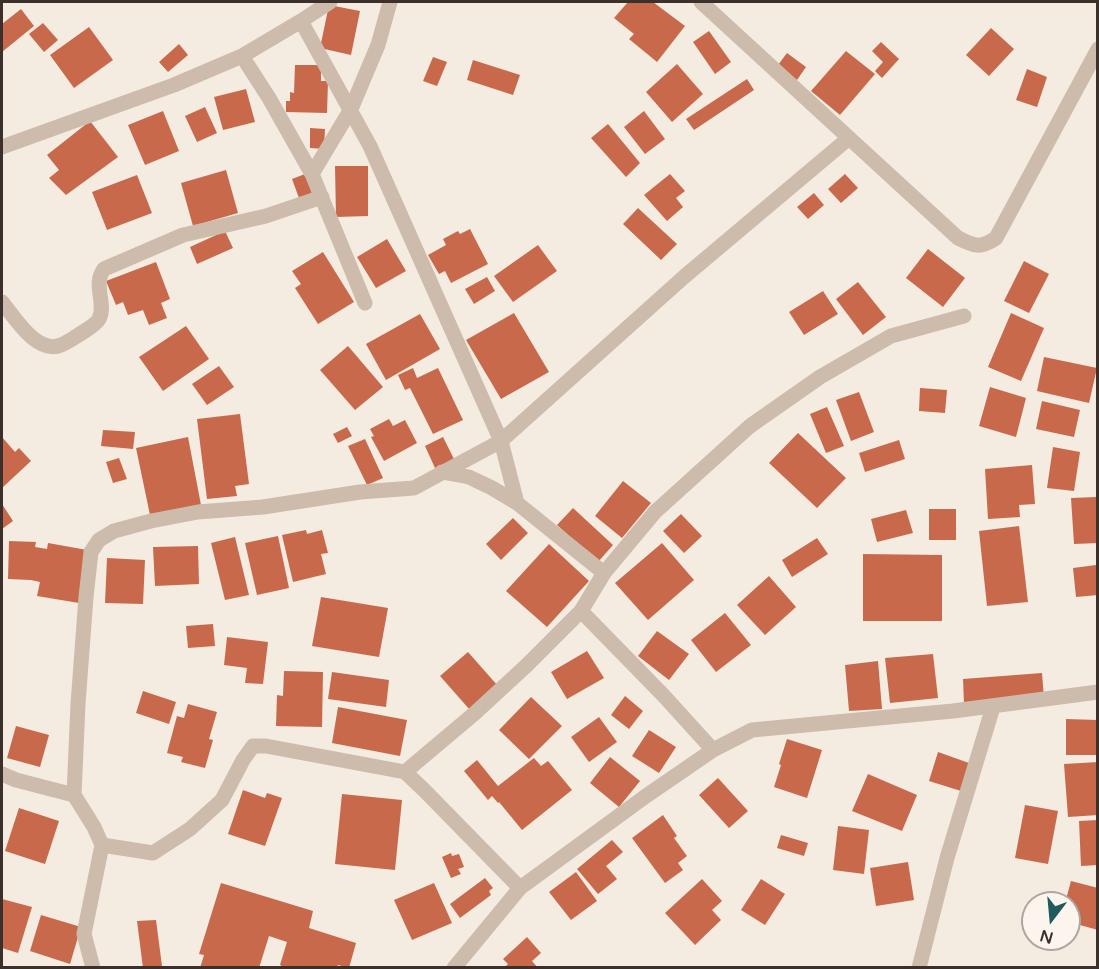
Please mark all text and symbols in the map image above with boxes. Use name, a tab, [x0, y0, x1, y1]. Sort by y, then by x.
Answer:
north arrow	[1021, 891, 1081, 951]
text: N	[1038, 925, 1056, 948]

